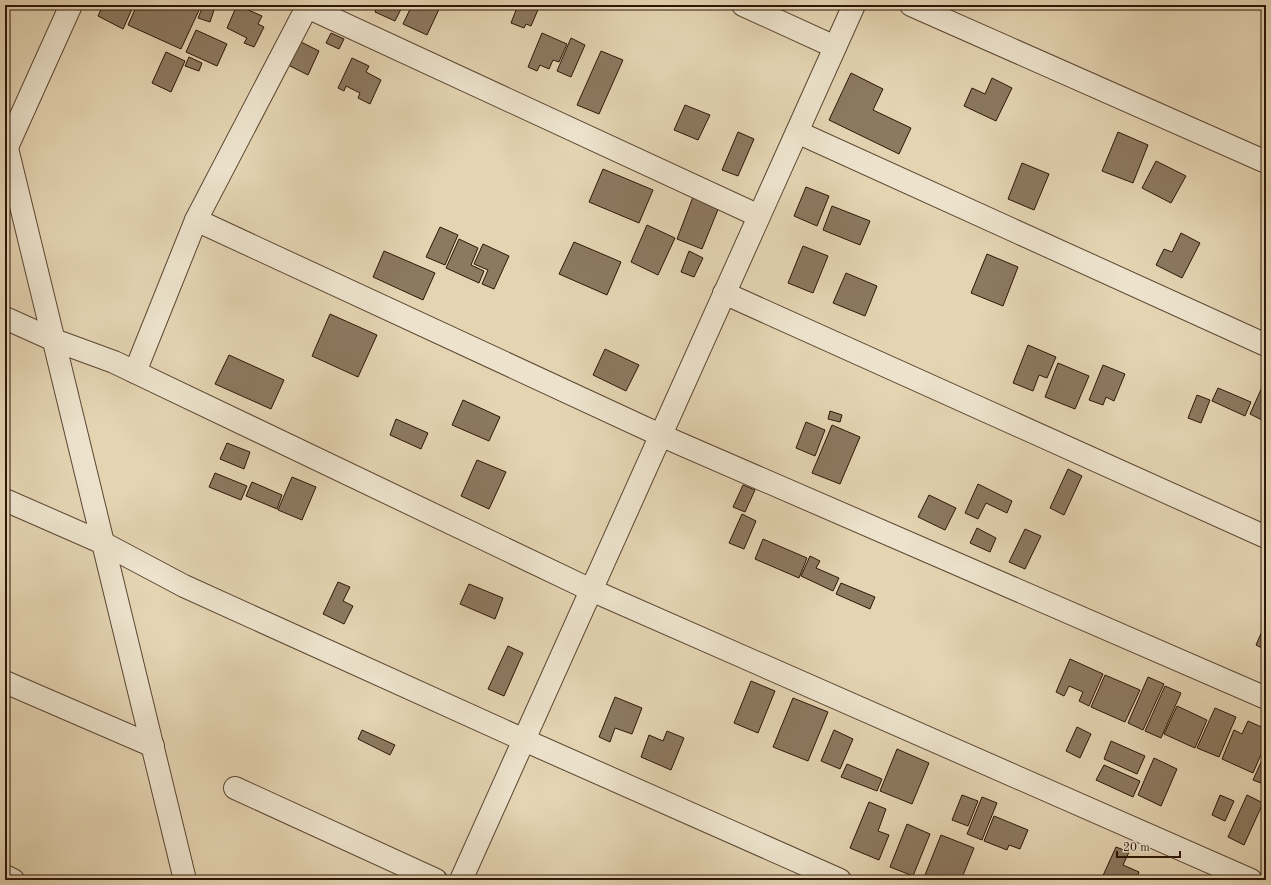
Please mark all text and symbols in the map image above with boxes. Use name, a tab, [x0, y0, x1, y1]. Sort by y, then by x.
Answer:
scale bar	[1117, 833, 1180, 859]
text: 20 m	[1123, 842, 1150, 854]

